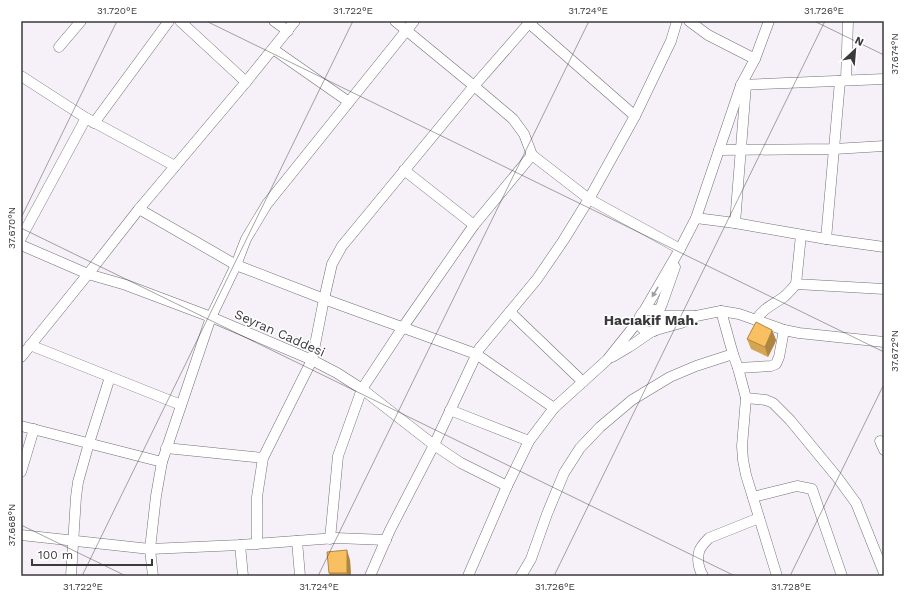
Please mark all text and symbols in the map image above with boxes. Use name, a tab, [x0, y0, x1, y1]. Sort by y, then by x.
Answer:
text: 31.720°E	[97, 5, 137, 16]
text: 31.722°E	[333, 5, 373, 16]
text: 31.724°E	[568, 5, 608, 16]
text: 31.726°E	[804, 5, 844, 16]
north arrow	[835, 30, 875, 70]
text: 37.674°N	[889, 33, 900, 75]
text: N	[853, 34, 866, 49]
text: 37.670°N	[6, 207, 17, 249]
one-way arrow	[651, 286, 658, 298]
street label: Seyran Caddesi	[232, 306, 328, 360]
district label: Hacıakif Mah.	[604, 312, 698, 328]
text: 37.672°N	[889, 330, 900, 372]
text: 37.668°N	[6, 504, 17, 546]
scale bar	[32, 541, 152, 567]
text: 100 m	[38, 548, 73, 562]
text: 31.722°E	[63, 581, 103, 592]
text: 31.724°E	[299, 581, 339, 592]
text: 31.726°E	[535, 581, 575, 592]
text: 31.728°E	[771, 581, 811, 592]

